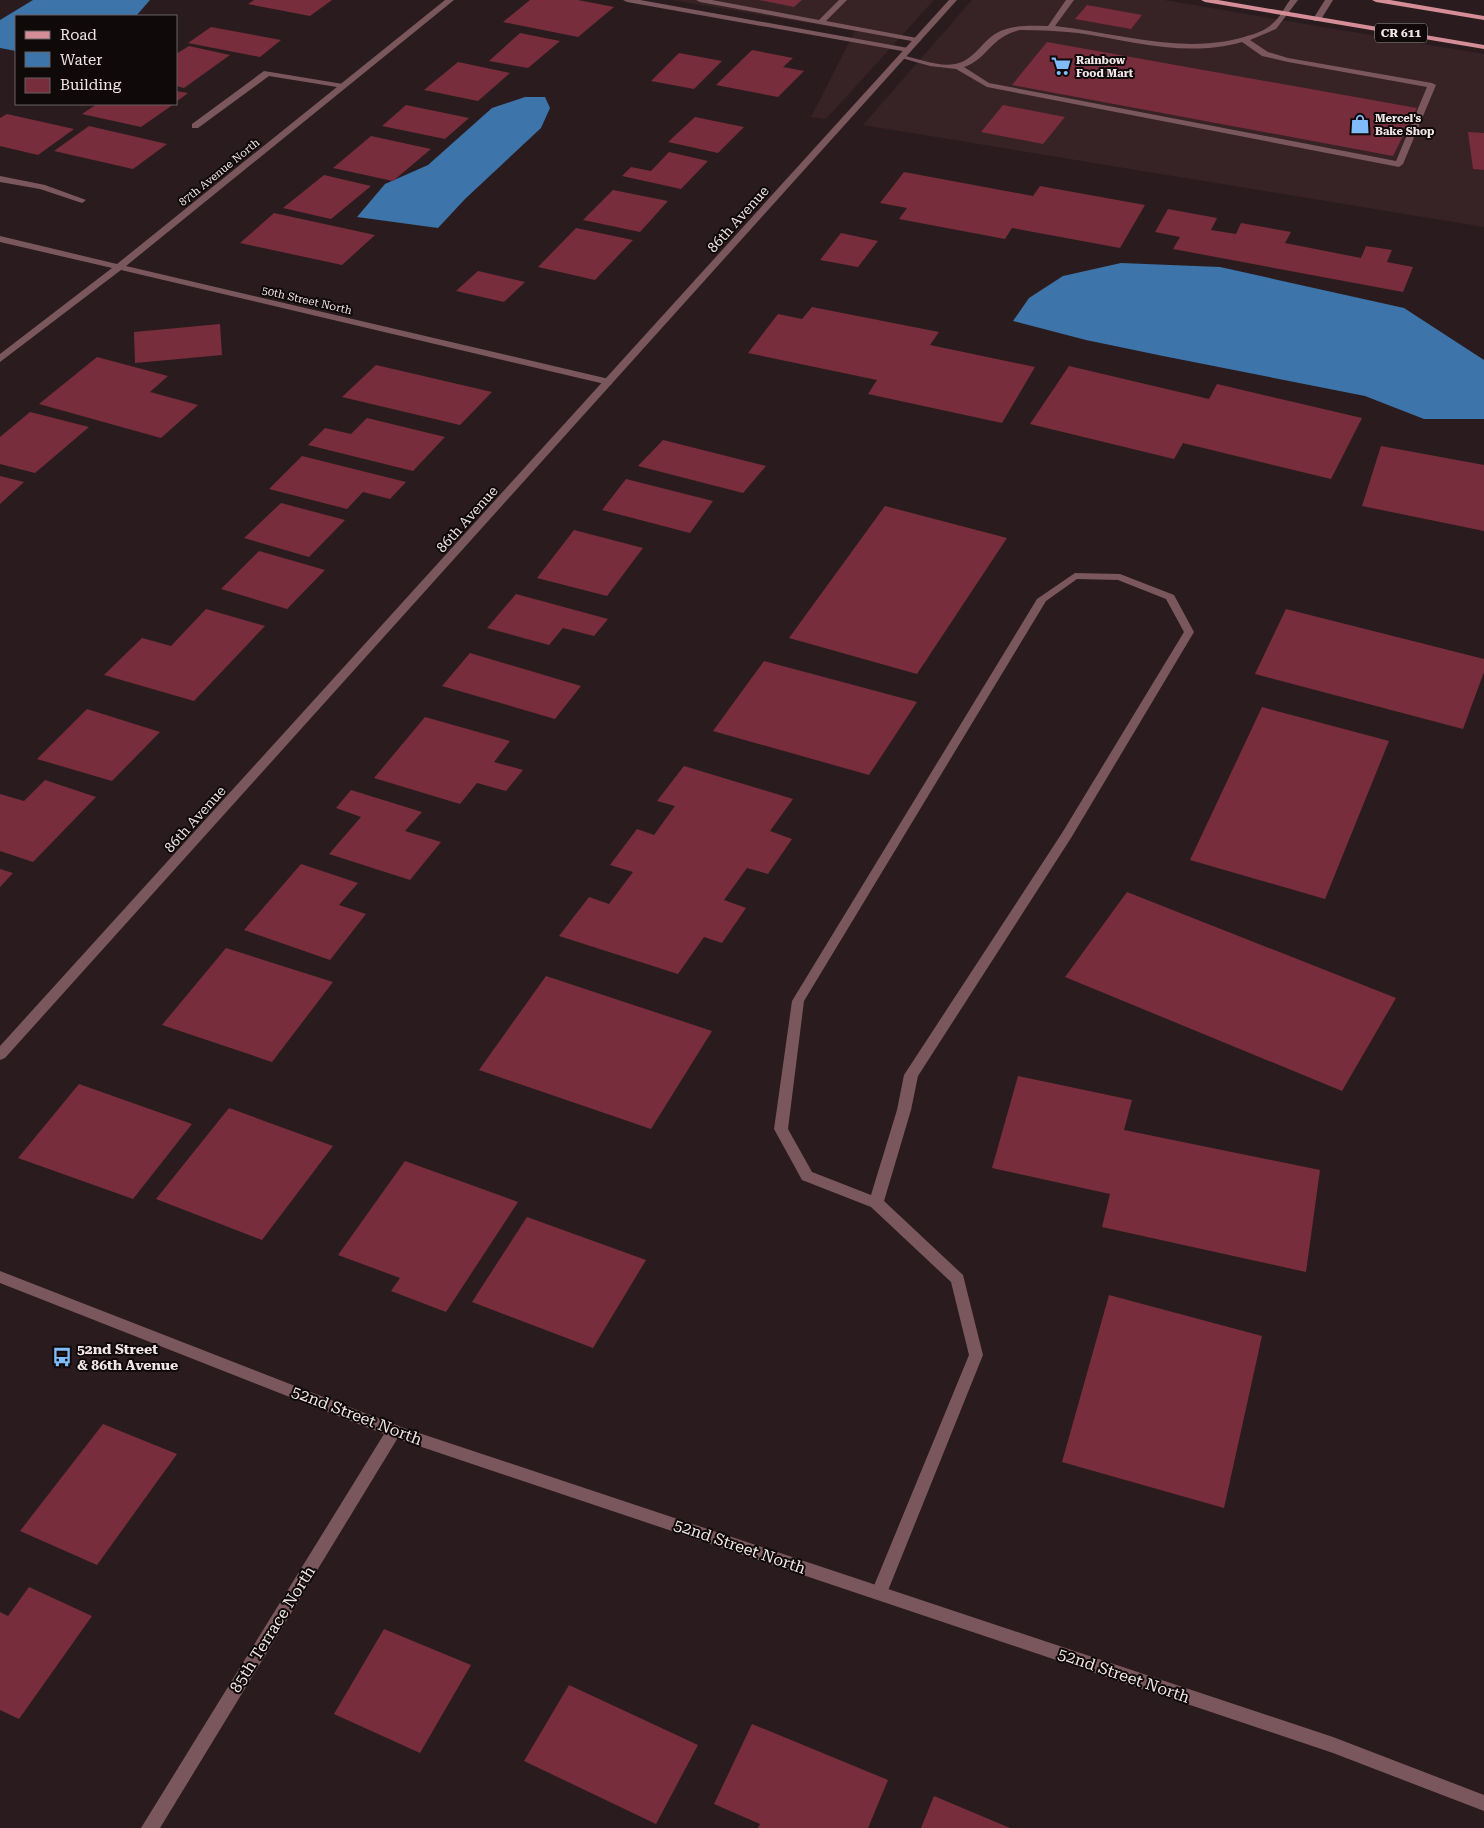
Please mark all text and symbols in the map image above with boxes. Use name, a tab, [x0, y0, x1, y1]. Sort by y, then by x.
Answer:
legend	[15, 15, 178, 105]
road number: CR 611	[1375, 23, 1427, 42]
text: Road	[60, 26, 97, 44]
text: Water	[60, 51, 102, 69]
place label: Rainbow Food Mart	[1076, 54, 1134, 80]
supermarket icon: Rainbow Food Mart	[1050, 55, 1072, 77]
text: Building	[60, 76, 122, 94]
place label: Mercel's Bake Shop	[1375, 112, 1435, 138]
shop icon: Mercel's Bake Shop	[1349, 113, 1371, 135]
street label: 87th Avenue North	[176, 136, 262, 209]
street label: 86th Avenue	[704, 182, 772, 255]
street label: 50th Street North	[261, 284, 353, 317]
street label: 86th Avenue	[433, 482, 501, 555]
street label: 86th Avenue	[161, 782, 229, 855]
place label: 52nd Street & 86th Avenue	[77, 1341, 178, 1373]
bus stop icon: 52nd Street & 86th Avenue	[51, 1346, 73, 1368]
street label: 52nd Street North	[289, 1382, 425, 1449]
street label: 52nd Street North	[671, 1515, 808, 1578]
street label: 85th Terrace North	[226, 1562, 319, 1696]
street label: 52nd Street North	[1055, 1644, 1192, 1707]

